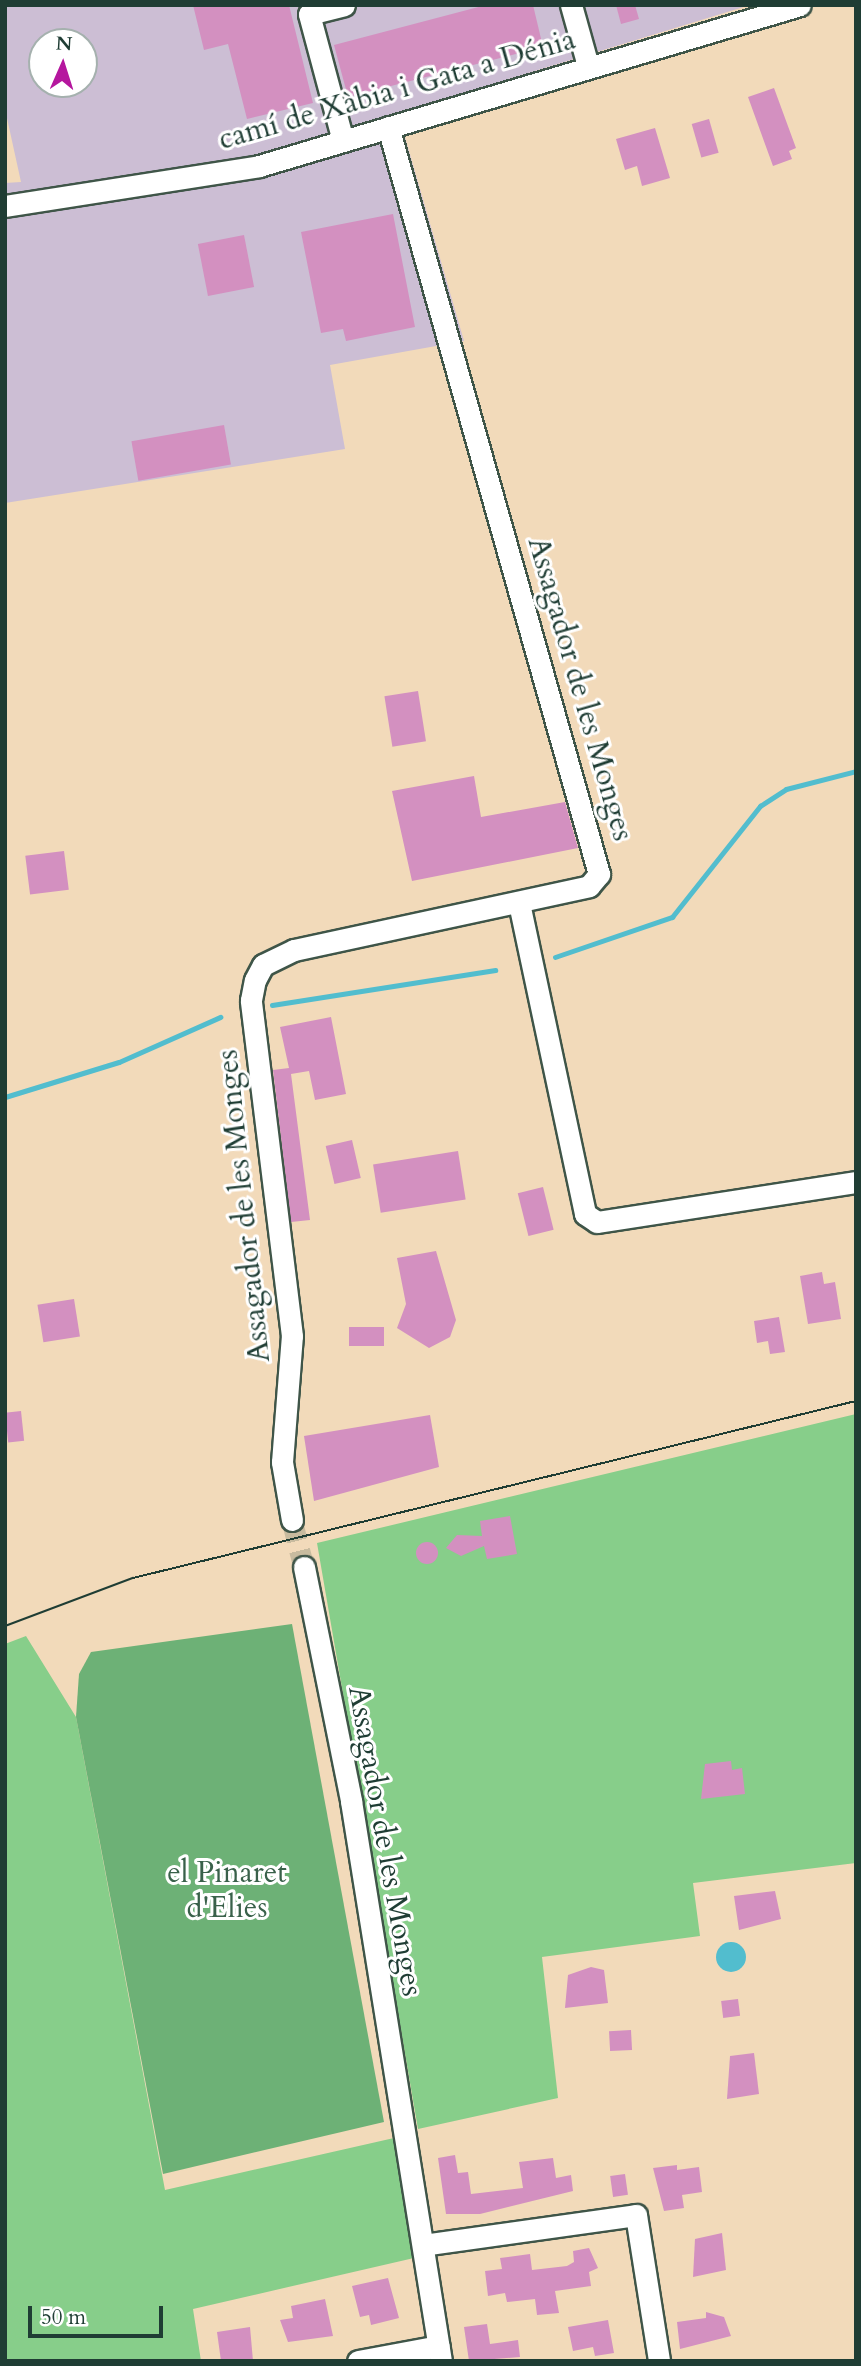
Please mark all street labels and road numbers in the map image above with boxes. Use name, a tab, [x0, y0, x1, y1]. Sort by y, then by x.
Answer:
street label: camí de Xàbia i Gata a Dénia	[214, 22, 580, 158]
street label: Assagador de les Monges	[519, 533, 641, 845]
street label: Assagador de les Monges	[210, 1048, 278, 1364]
street label: Assagador de les Monges	[340, 1683, 430, 1999]

